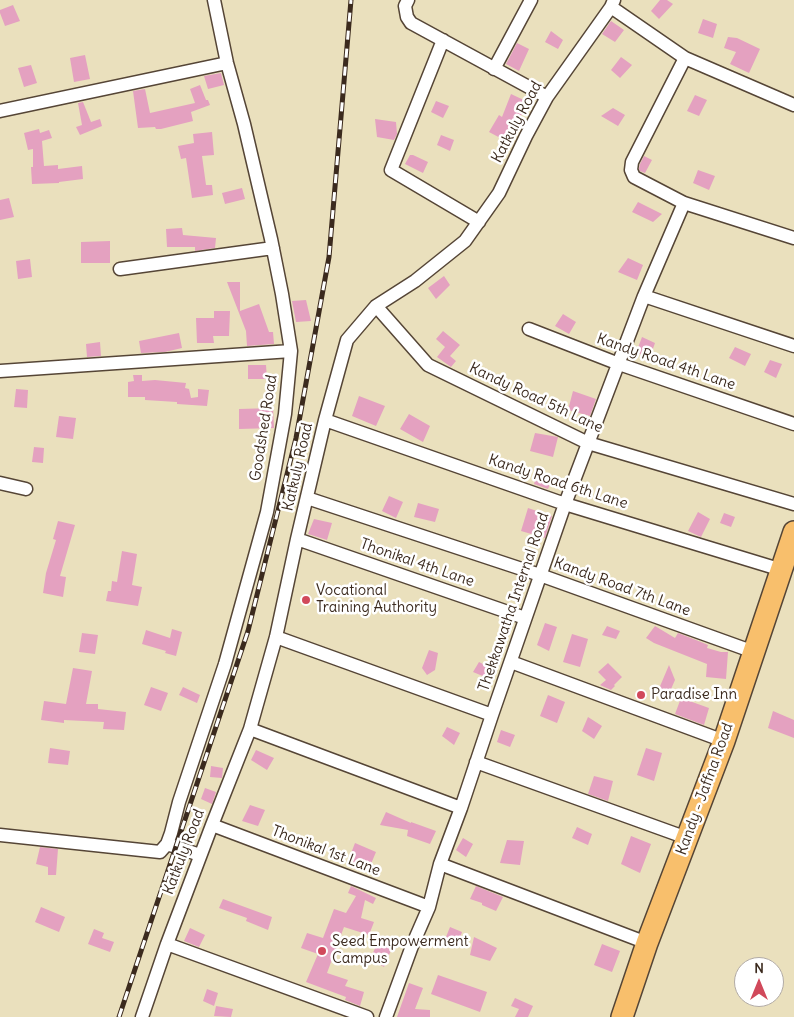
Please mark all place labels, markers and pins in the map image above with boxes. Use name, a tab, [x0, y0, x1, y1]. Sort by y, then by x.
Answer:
place label: Vocational Training Authority	[316, 582, 437, 617]
marker: Vocational Training Authority	[300, 594, 312, 606]
place label: Paradise Inn	[651, 686, 737, 704]
marker: Paradise Inn	[635, 689, 647, 701]
place label: Seed Empowerment Campus	[332, 933, 469, 968]
marker: Seed Empowerment Campus	[316, 945, 328, 957]

